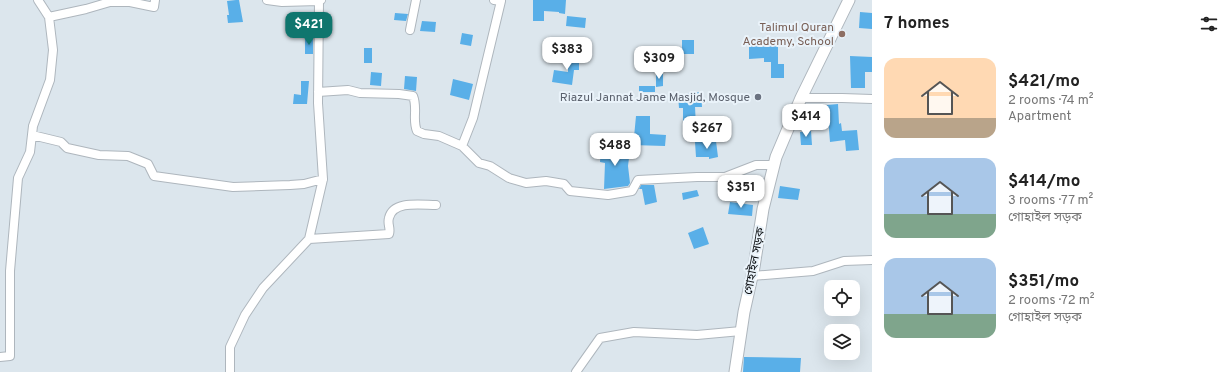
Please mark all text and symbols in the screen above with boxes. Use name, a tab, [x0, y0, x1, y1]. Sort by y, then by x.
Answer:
pin: $421	[285, 12, 333, 46]
text: 7 homes	[884, 13, 950, 35]
icon: filters	[1198, 13, 1220, 35]
text: $421	[294, 17, 324, 33]
place label: Talimul Quran Academy, School	[742, 20, 834, 50]
marker: Talimul Quran Academy, School	[837, 29, 847, 39]
pin: $383	[543, 37, 591, 71]
text: $383	[551, 42, 583, 58]
pin: $309	[635, 46, 683, 80]
text: $309	[643, 51, 675, 67]
text: $421/mo	[1008, 71, 1080, 93]
icon: home	[916, 74, 964, 122]
place label: Riazul Jannat Jame Masjid, Mosque	[560, 90, 750, 106]
marker: Riazul Jannat Jame Masjid, Mosque	[753, 92, 763, 102]
text: 2 rooms · 74 m²	[1008, 93, 1093, 109]
pin: $414	[782, 104, 830, 138]
text: $414	[791, 109, 821, 125]
text: Apartment	[1008, 109, 1071, 125]
pin: $267	[683, 116, 731, 150]
text: $267	[692, 121, 722, 137]
pin: $488	[591, 133, 639, 167]
text: $488	[599, 138, 631, 154]
text: $414/mo	[1008, 171, 1080, 193]
icon: home	[916, 174, 964, 222]
pin: $351	[717, 175, 765, 209]
text: $351	[727, 180, 755, 196]
text: 3 rooms · 77 m²	[1008, 193, 1093, 209]
text: গোহাইল সড়ক	[1008, 210, 1082, 226]
street label: গোহাইল সড়ক	[740, 226, 769, 296]
text: $351/mo	[1008, 271, 1079, 293]
icon: home	[916, 274, 964, 322]
map controls	[824, 280, 860, 360]
button: locate	[824, 280, 860, 316]
text: 2 rooms · 72 m²	[1008, 293, 1094, 309]
text: গোহাইল সড়ক	[1008, 310, 1082, 326]
button: layers	[824, 324, 860, 360]

